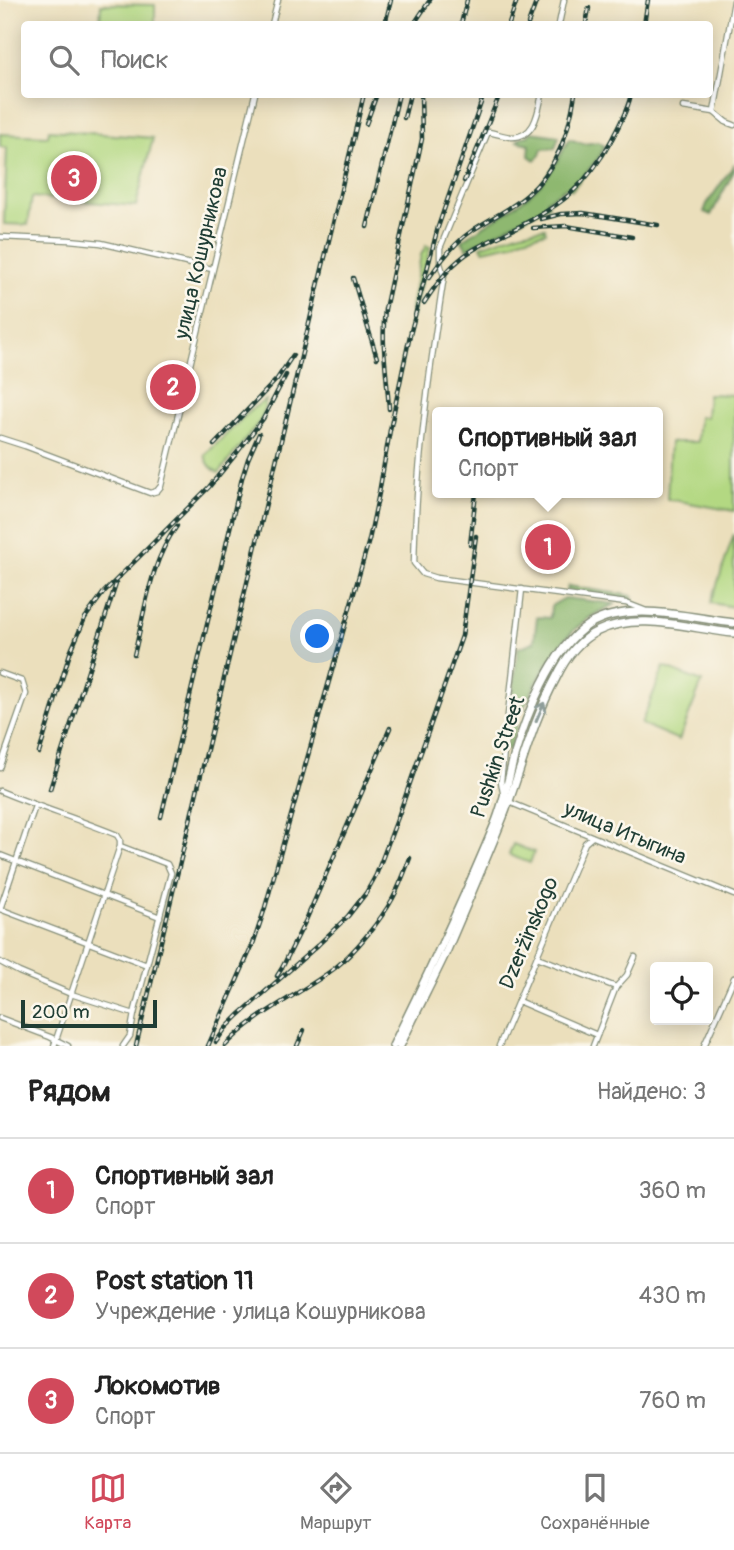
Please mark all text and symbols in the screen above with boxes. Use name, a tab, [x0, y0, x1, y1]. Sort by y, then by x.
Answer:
search box	[21, 21, 713, 98]
icon: search	[45, 41, 83, 79]
text: Поиск	[101, 44, 169, 76]
pin: 3	[51, 152, 97, 204]
street label: улица Кошурникова	[168, 164, 234, 343]
pin: 2	[150, 361, 196, 413]
popup	[432, 407, 663, 498]
text: Спортивный зал	[458, 422, 637, 454]
text: Спорт	[458, 454, 519, 483]
pin: 1	[525, 521, 571, 573]
your location	[300, 619, 334, 653]
street label: Pushkin Street	[465, 692, 532, 821]
one-way arrow	[535, 702, 548, 724]
street label: улица Итыгина	[559, 795, 690, 871]
street label: Dzeržinskogo	[493, 873, 565, 993]
map controls	[650, 962, 713, 1025]
button: locate	[650, 962, 713, 1025]
scale bar	[21, 997, 158, 1029]
text: 200 m	[32, 1000, 90, 1024]
text: Рядом	[28, 1073, 111, 1110]
text: Найдено: 3	[597, 1077, 706, 1106]
text: Спортивный зал	[95, 1160, 274, 1192]
text: 1	[47, 1176, 56, 1205]
text: 360 m	[639, 1176, 706, 1205]
text: Спорт	[95, 1192, 156, 1221]
text: Post station 11	[95, 1265, 254, 1297]
text: 2	[45, 1281, 57, 1310]
text: 430 m	[639, 1281, 706, 1310]
text: Учреждение · улица Кошурникова	[95, 1297, 426, 1326]
text: Локомотив	[95, 1370, 220, 1402]
text: 3	[45, 1386, 57, 1415]
text: 760 m	[639, 1386, 706, 1415]
text: Спорт	[95, 1402, 156, 1431]
tab: Карта	[84, 1469, 131, 1535]
tab: Маршрут	[300, 1469, 372, 1535]
tab: Сохранённые	[540, 1469, 650, 1535]

